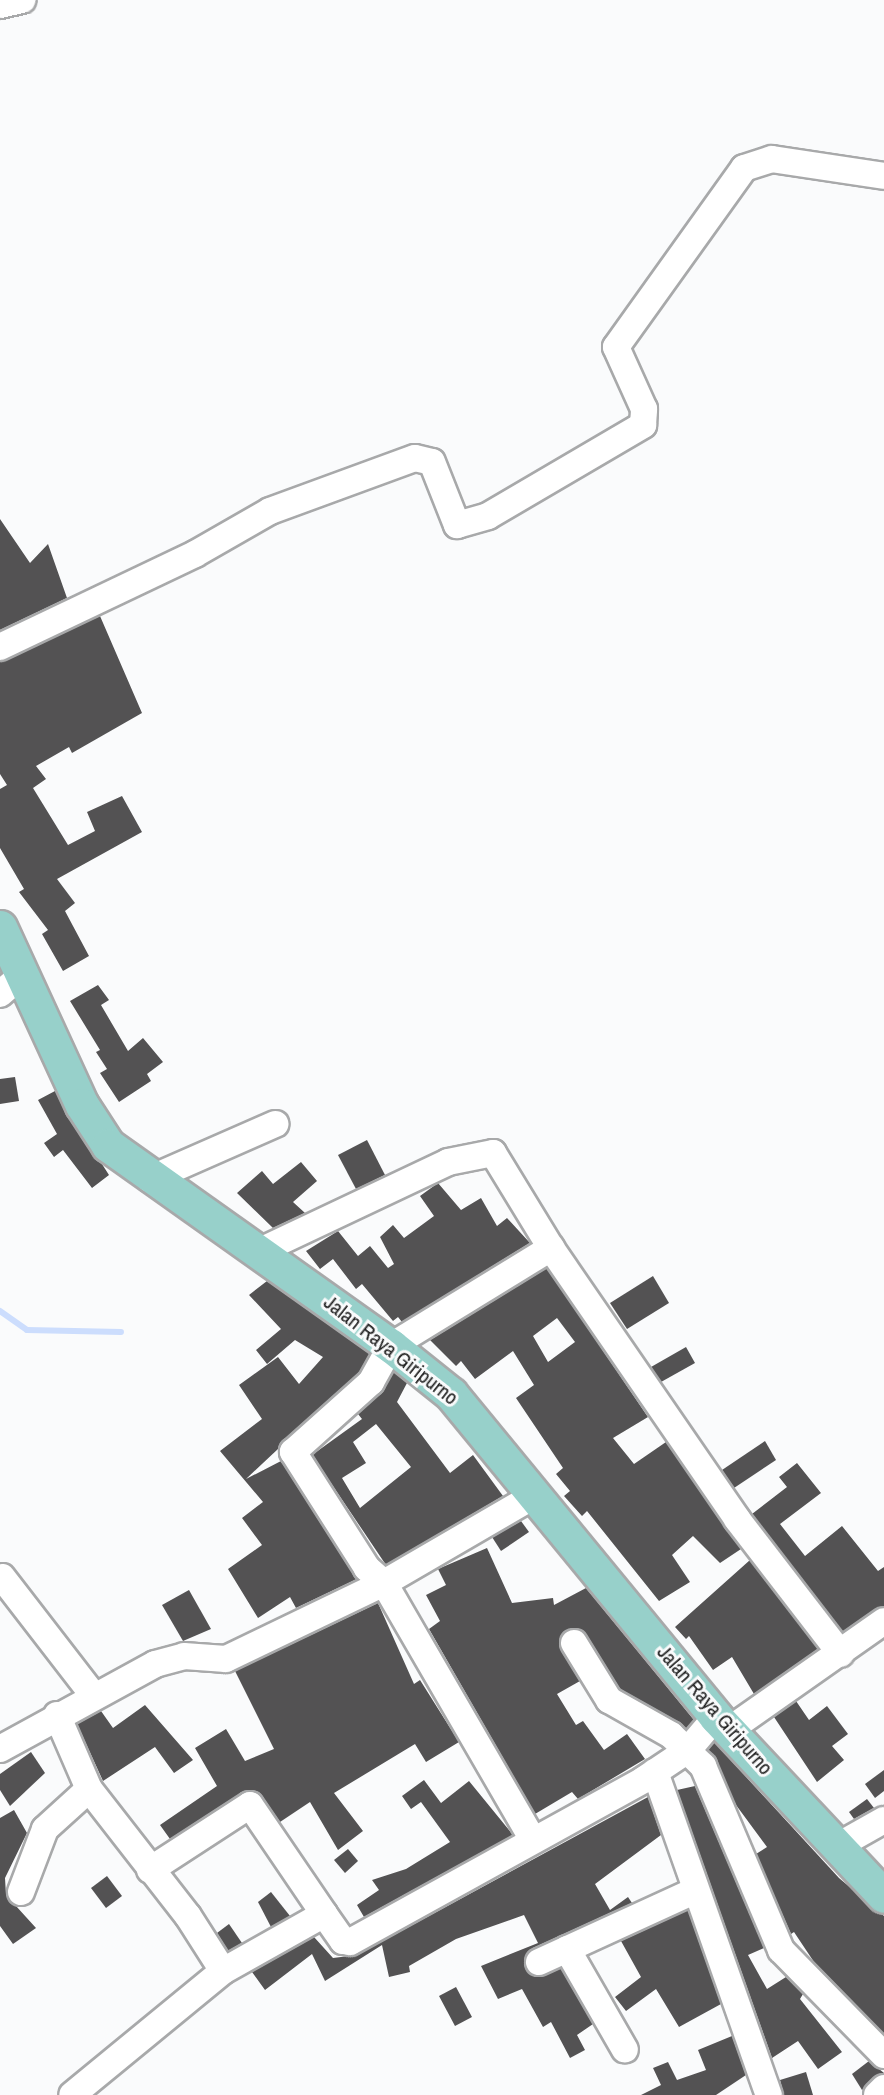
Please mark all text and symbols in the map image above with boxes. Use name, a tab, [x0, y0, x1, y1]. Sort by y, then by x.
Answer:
street label: Jalan Raya Giripurno	[319, 1290, 463, 1410]
street label: Jalan Raya Giripurno	[652, 1640, 778, 1780]

